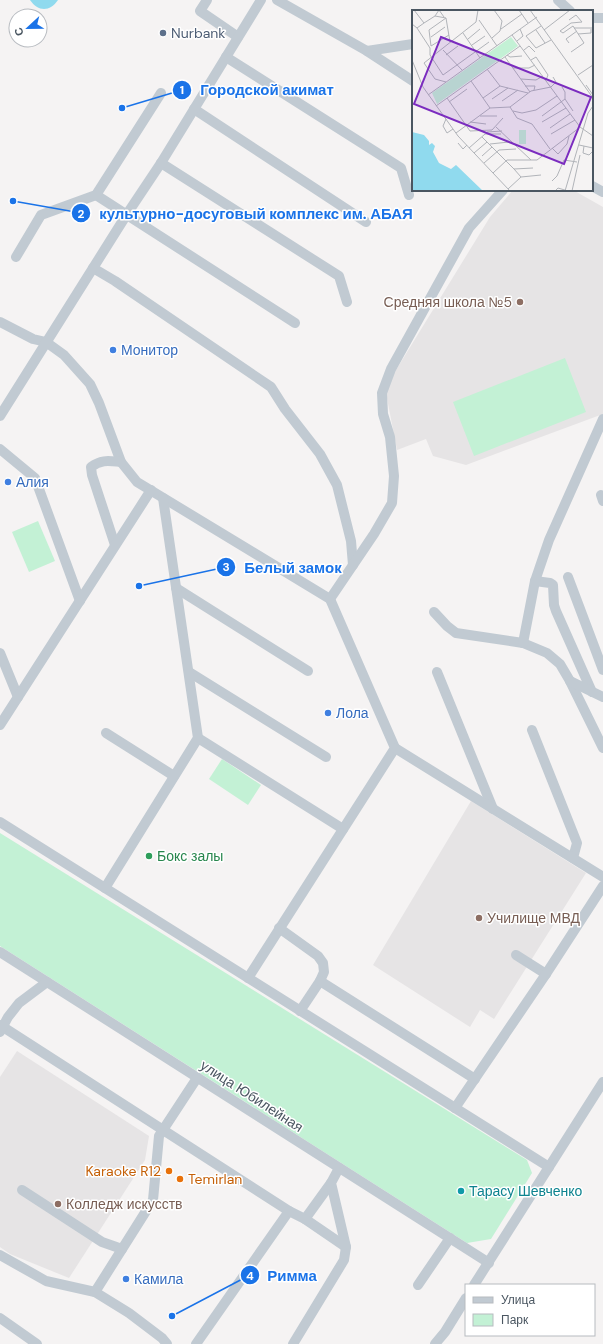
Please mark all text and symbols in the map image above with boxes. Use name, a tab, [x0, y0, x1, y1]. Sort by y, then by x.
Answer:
north arrow	[8, 8, 48, 48]
inset map	[412, 10, 593, 191]
place label: Nurbank	[171, 24, 225, 42]
text: С	[11, 25, 27, 38]
marker: Nurbank	[158, 28, 168, 38]
callout: Городской акимат	[172, 76, 342, 103]
text: Городской акимат	[200, 80, 334, 100]
text: 1	[180, 82, 184, 98]
callout: культурно-досуговый комплекс им. АБАЯ	[71, 200, 421, 227]
text: культурно-досуговый комплекс им. АБАЯ	[99, 204, 413, 224]
text: 2	[78, 206, 85, 222]
place label: Средняя школа №5	[384, 293, 512, 311]
marker: Средняя школа №5	[515, 297, 525, 307]
place label: Монитор	[121, 341, 178, 359]
marker: Монитор	[108, 345, 118, 355]
place label: Алия	[16, 473, 49, 491]
marker: Алия	[3, 477, 13, 487]
callout: Белый замок	[216, 554, 349, 581]
text: Белый замок	[244, 558, 342, 578]
text: 3	[222, 559, 230, 575]
place label: Лола	[336, 704, 369, 722]
marker: Лола	[323, 708, 333, 718]
place label: Бокс залы	[157, 847, 223, 865]
marker: Бокс залы	[144, 851, 154, 861]
place label: Училище МВД	[487, 909, 581, 927]
marker: Училище МВД	[474, 913, 484, 923]
street label: улица Юбилейная	[197, 1056, 307, 1136]
place label: Karaoke R12	[85, 1162, 161, 1180]
marker: Karaoke R12	[164, 1166, 174, 1176]
place label: Temirlan	[188, 1170, 242, 1188]
marker: Temirlan	[175, 1174, 185, 1184]
place label: Тарасу Шевченко	[469, 1182, 583, 1200]
marker: Тарасу Шевченко	[456, 1186, 466, 1196]
place label: Колледж искусств	[66, 1195, 183, 1213]
marker: Колледж искусств	[53, 1199, 63, 1209]
callout: Римма	[240, 1262, 325, 1289]
text: Римма	[267, 1266, 317, 1286]
text: 4	[246, 1268, 254, 1284]
place label: Камила	[134, 1270, 184, 1288]
marker: Камила	[121, 1274, 131, 1284]
legend	[465, 1284, 595, 1336]
text: Улица	[501, 1292, 535, 1308]
text: Парк	[501, 1312, 529, 1328]

